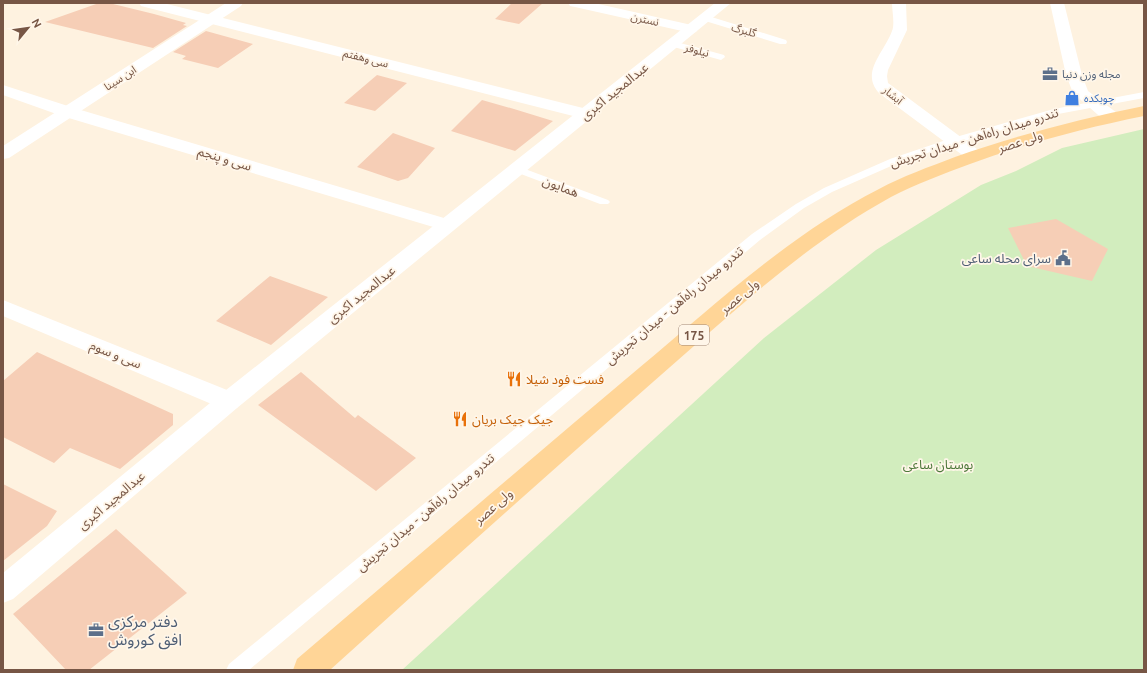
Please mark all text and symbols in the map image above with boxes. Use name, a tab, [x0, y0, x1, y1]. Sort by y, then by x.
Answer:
north arrow	[8, 8, 48, 48]
street label: نسترن	[630, 10, 660, 29]
text: N	[30, 17, 44, 30]
street label: گلبرگ	[730, 21, 758, 40]
street label: نیلوفر	[682, 41, 711, 60]
street label: سی وهفتم	[341, 47, 390, 72]
street label: عبدالمجید اکبری	[577, 59, 652, 124]
street label: ابن سینا	[102, 63, 139, 94]
office icon: مجله وزن دنیا	[1041, 65, 1059, 83]
place label: مجله وزن دنیا	[1062, 68, 1121, 81]
street label: آبشار	[879, 83, 906, 108]
shop icon: چوبکده	[1063, 89, 1081, 107]
place label: چوبکده	[1084, 92, 1115, 106]
street label: تندرو میدان راه‌آهن - میدان تجریش	[888, 105, 1061, 171]
street label: ولی عصر	[995, 127, 1045, 157]
street label: سی و پنجم	[195, 143, 254, 177]
street label: همایون	[540, 173, 581, 201]
street label: تندرو میدان راه‌آهن - میدان تجریش	[602, 243, 747, 368]
public building icon: سرای محله ساعی	[1054, 249, 1072, 267]
place label: سرای محله ساعی	[962, 251, 1051, 267]
street label: عبدالمجید اکبری	[324, 262, 399, 327]
street label: ولی عصر	[716, 276, 762, 318]
road number: 175	[679, 325, 709, 345]
street label: سی و سوم	[87, 337, 144, 373]
restaurant icon: فست فود شیلا	[505, 370, 523, 388]
place label: فست فود شیلا	[526, 372, 604, 387]
restaurant icon: جیک جیک بریان	[451, 410, 469, 428]
place label: جیک جیک بریان	[472, 412, 553, 428]
street label: تندرو میدان راه‌آهن - میدان تجریش	[353, 450, 498, 575]
park label: بوستان ساعی	[903, 457, 973, 473]
street label: عبدالمجید اکبری	[75, 468, 149, 534]
street label: ولی عصر	[470, 486, 516, 528]
place label: دفتر مرکزی افق کوروش	[108, 612, 182, 650]
office icon: دفتر مرکزی افق کوروش	[87, 621, 105, 639]

